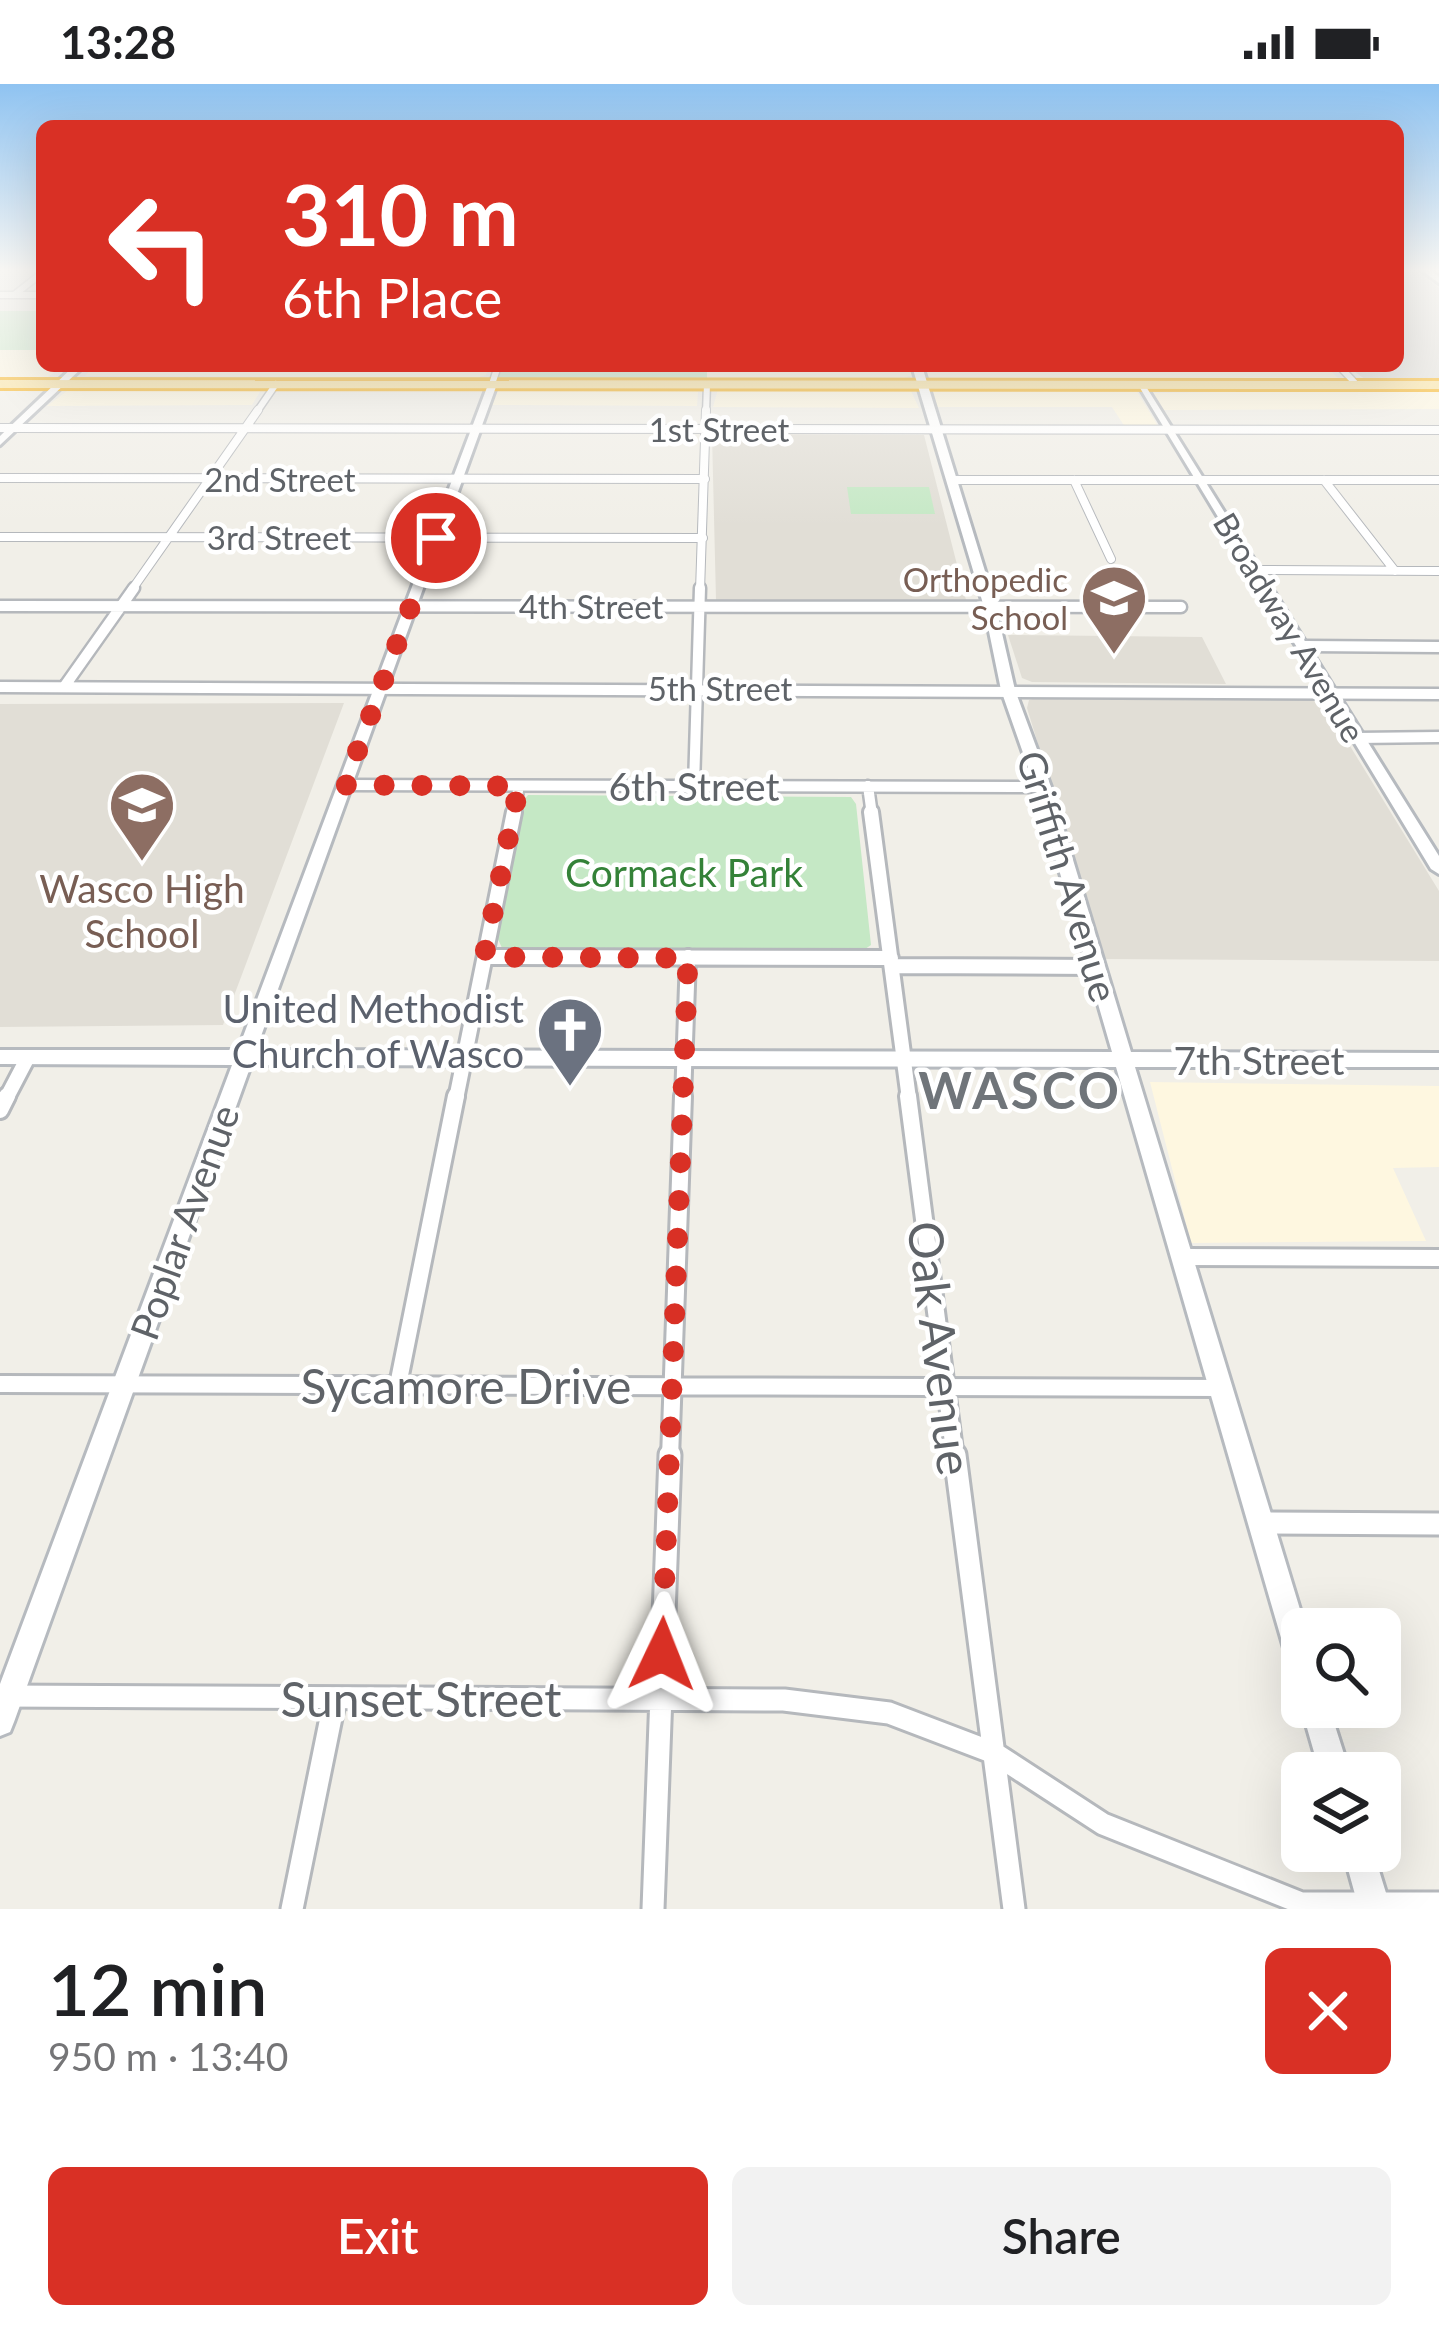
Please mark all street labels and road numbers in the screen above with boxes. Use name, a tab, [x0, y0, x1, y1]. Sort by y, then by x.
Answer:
street label: 1st Street	[649, 409, 789, 449]
street label: 2nd Street	[204, 459, 356, 499]
street label: Broadway Avenue	[1206, 505, 1374, 749]
street label: 3rd Street	[207, 517, 351, 557]
street label: 4th Street	[519, 586, 664, 626]
street label: 5th Street	[648, 668, 793, 708]
street label: Griffith Avenue	[1008, 745, 1128, 1007]
street label: 6th Street	[608, 763, 780, 809]
street label: 7th Street	[1173, 1037, 1345, 1083]
street label: Poplar Avenue	[120, 1098, 248, 1346]
street label: Oak Avenue	[897, 1218, 985, 1478]
street label: Sycamore Drive	[301, 1357, 631, 1414]
street label: Sunset Street	[281, 1670, 561, 1727]

